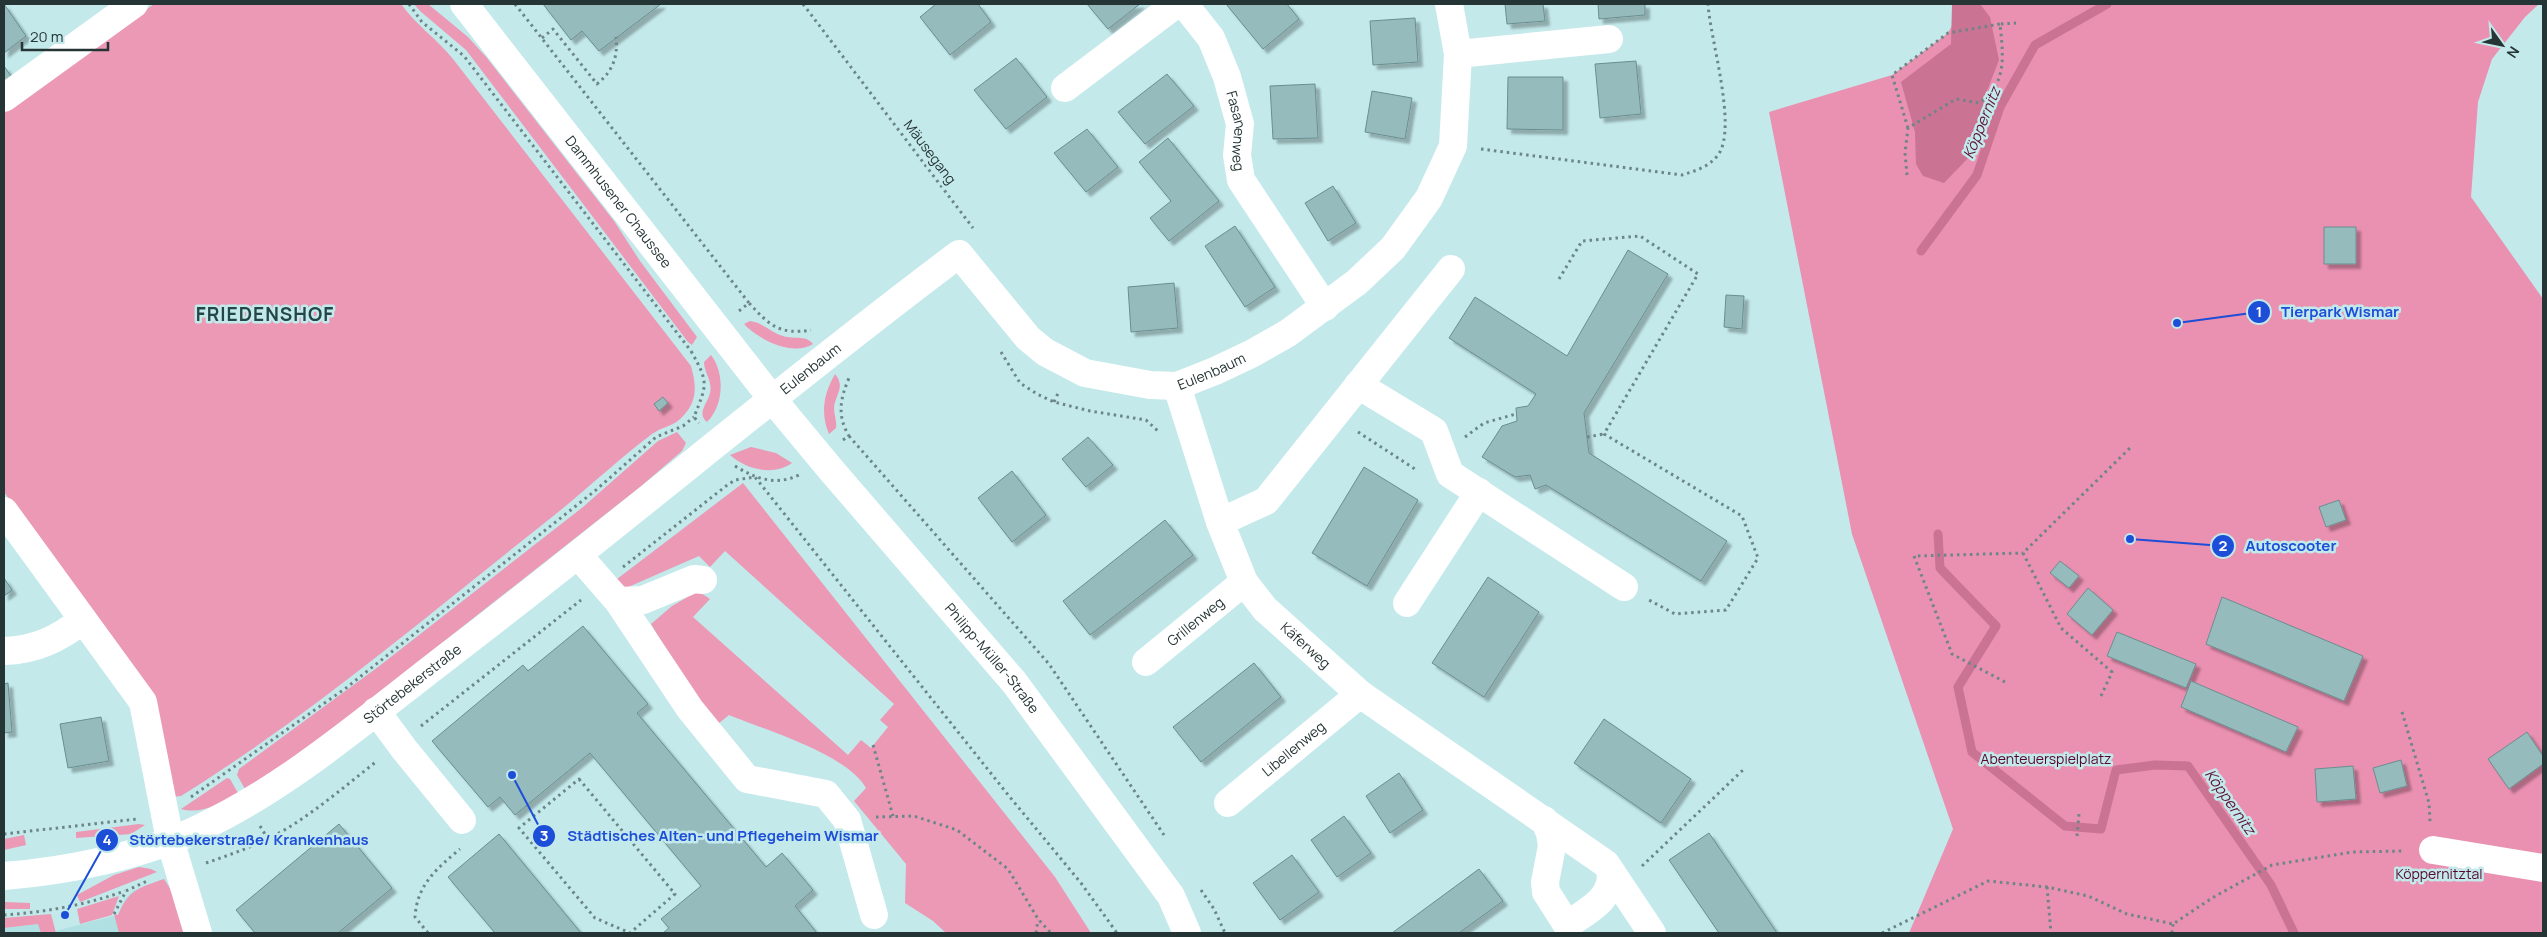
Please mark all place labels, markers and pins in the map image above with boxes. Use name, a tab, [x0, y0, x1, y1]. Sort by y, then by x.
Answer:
callout: Tierpark Wismar	[2246, 297, 2409, 327]
callout: Autoscooter	[2210, 531, 2346, 561]
callout: Städtisches Alten- und Pflegeheim Wismar	[532, 821, 888, 851]
callout: Störtebekerstraße/ Krankenhaus	[95, 825, 379, 855]

